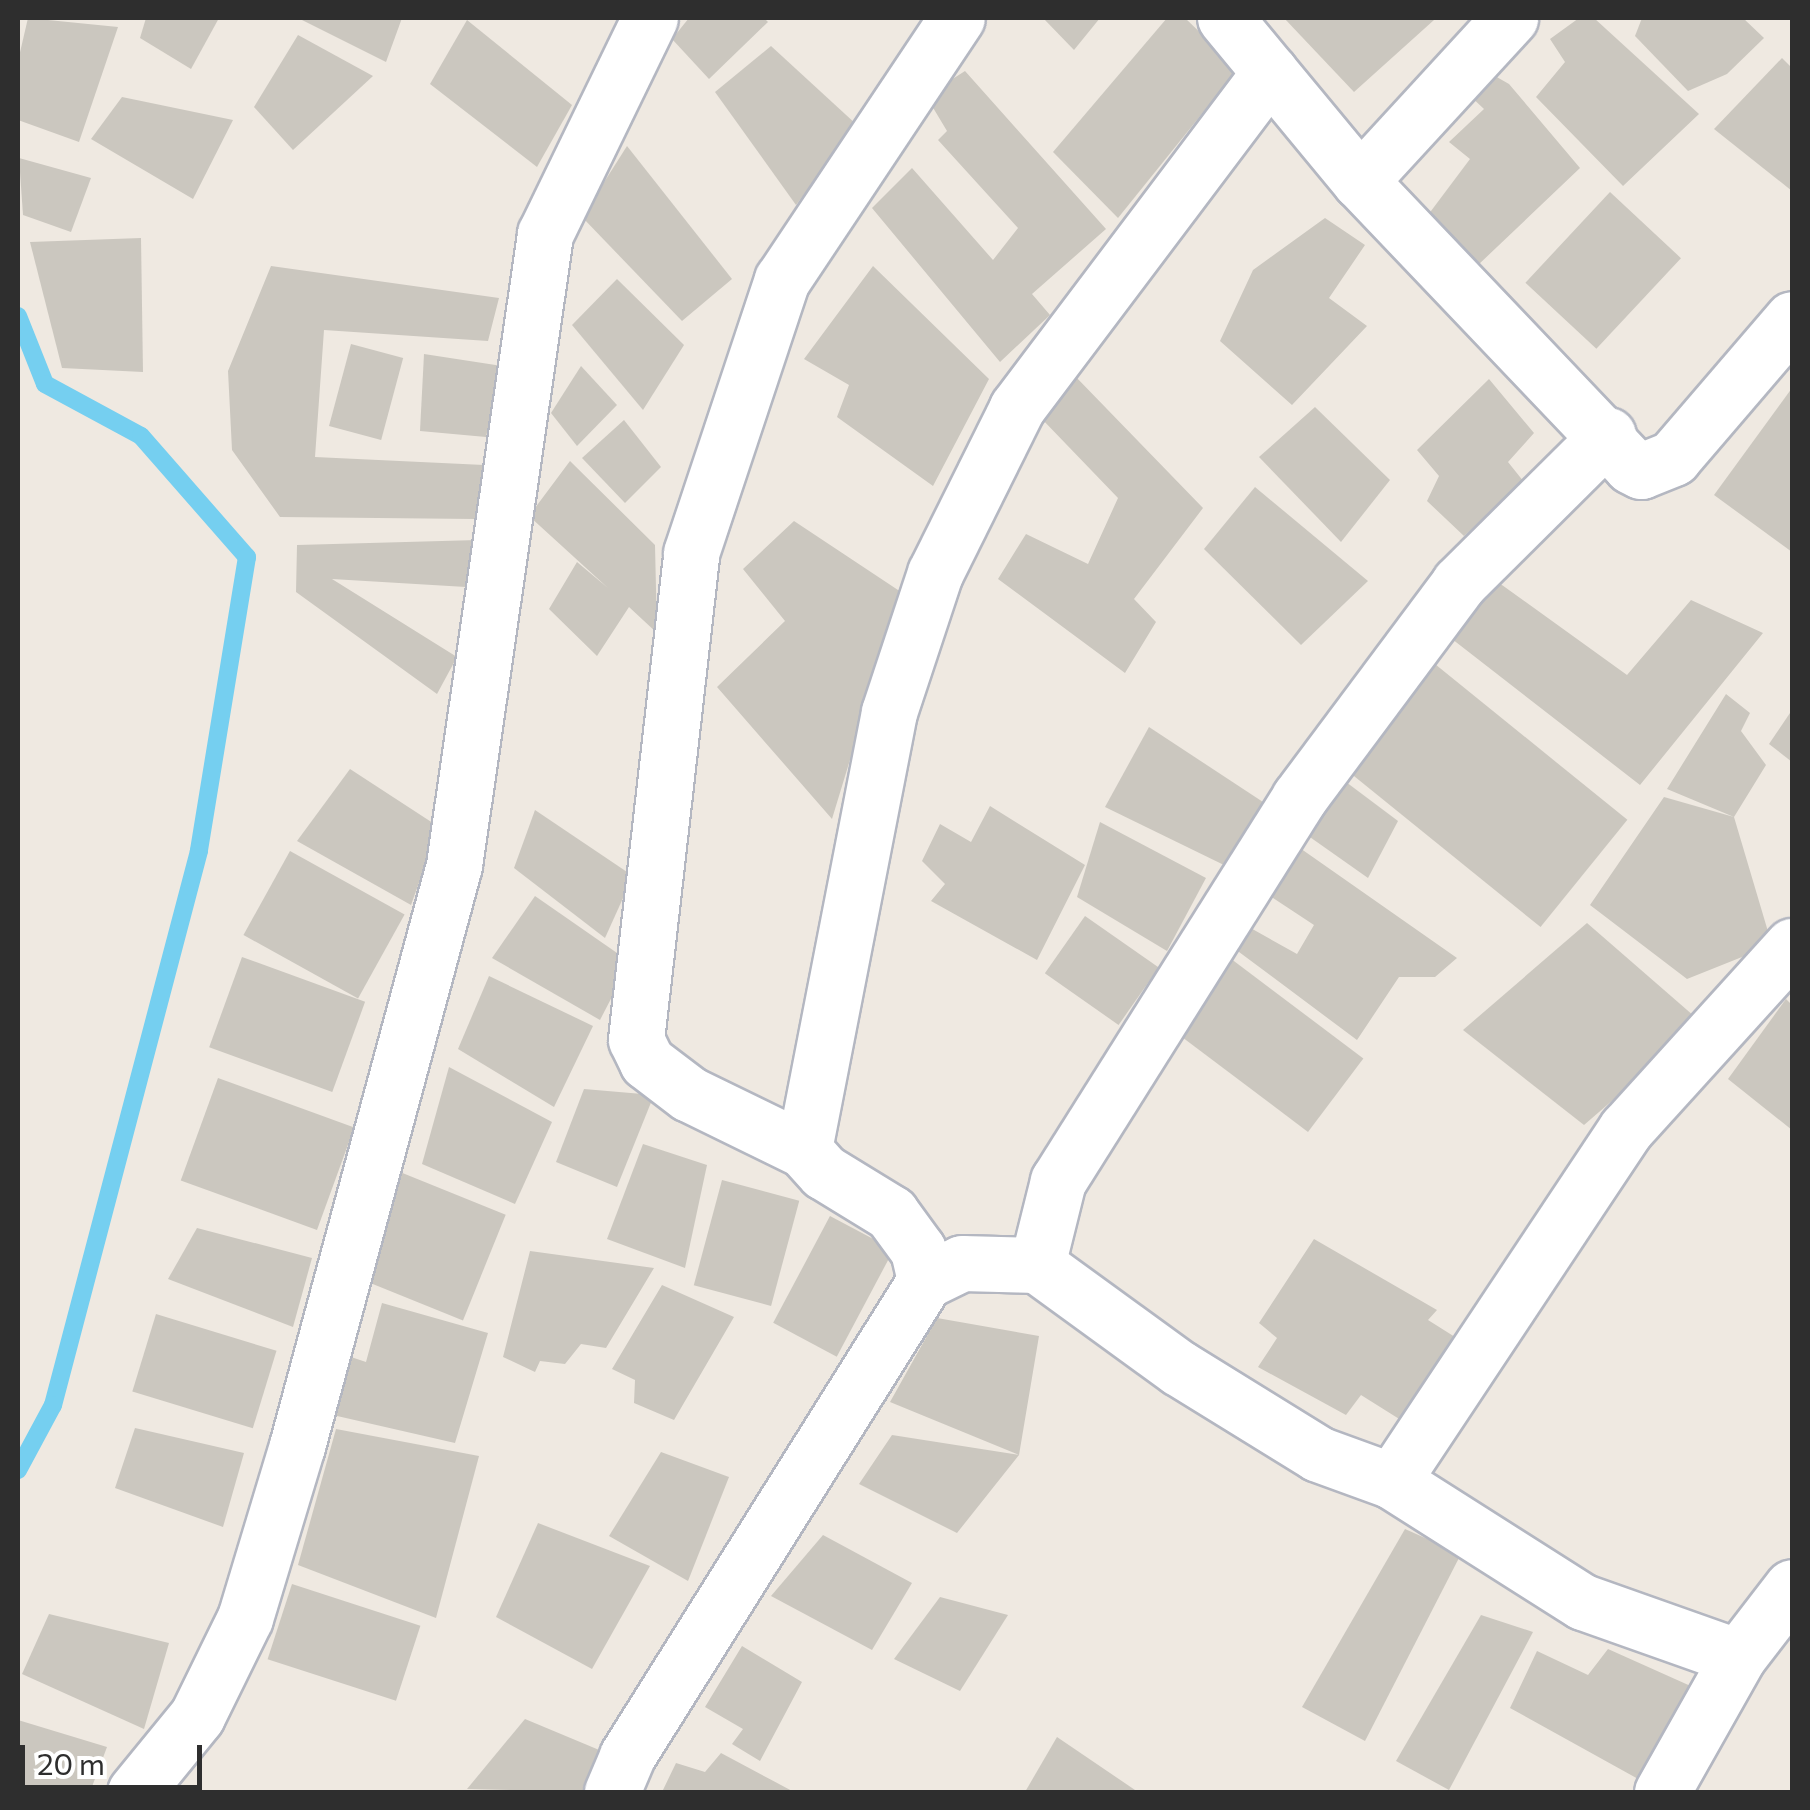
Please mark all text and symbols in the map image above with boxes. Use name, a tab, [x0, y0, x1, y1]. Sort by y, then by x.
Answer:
scale bar	[25, 1725, 208, 1787]
text: 20 m	[37, 1744, 105, 1781]

